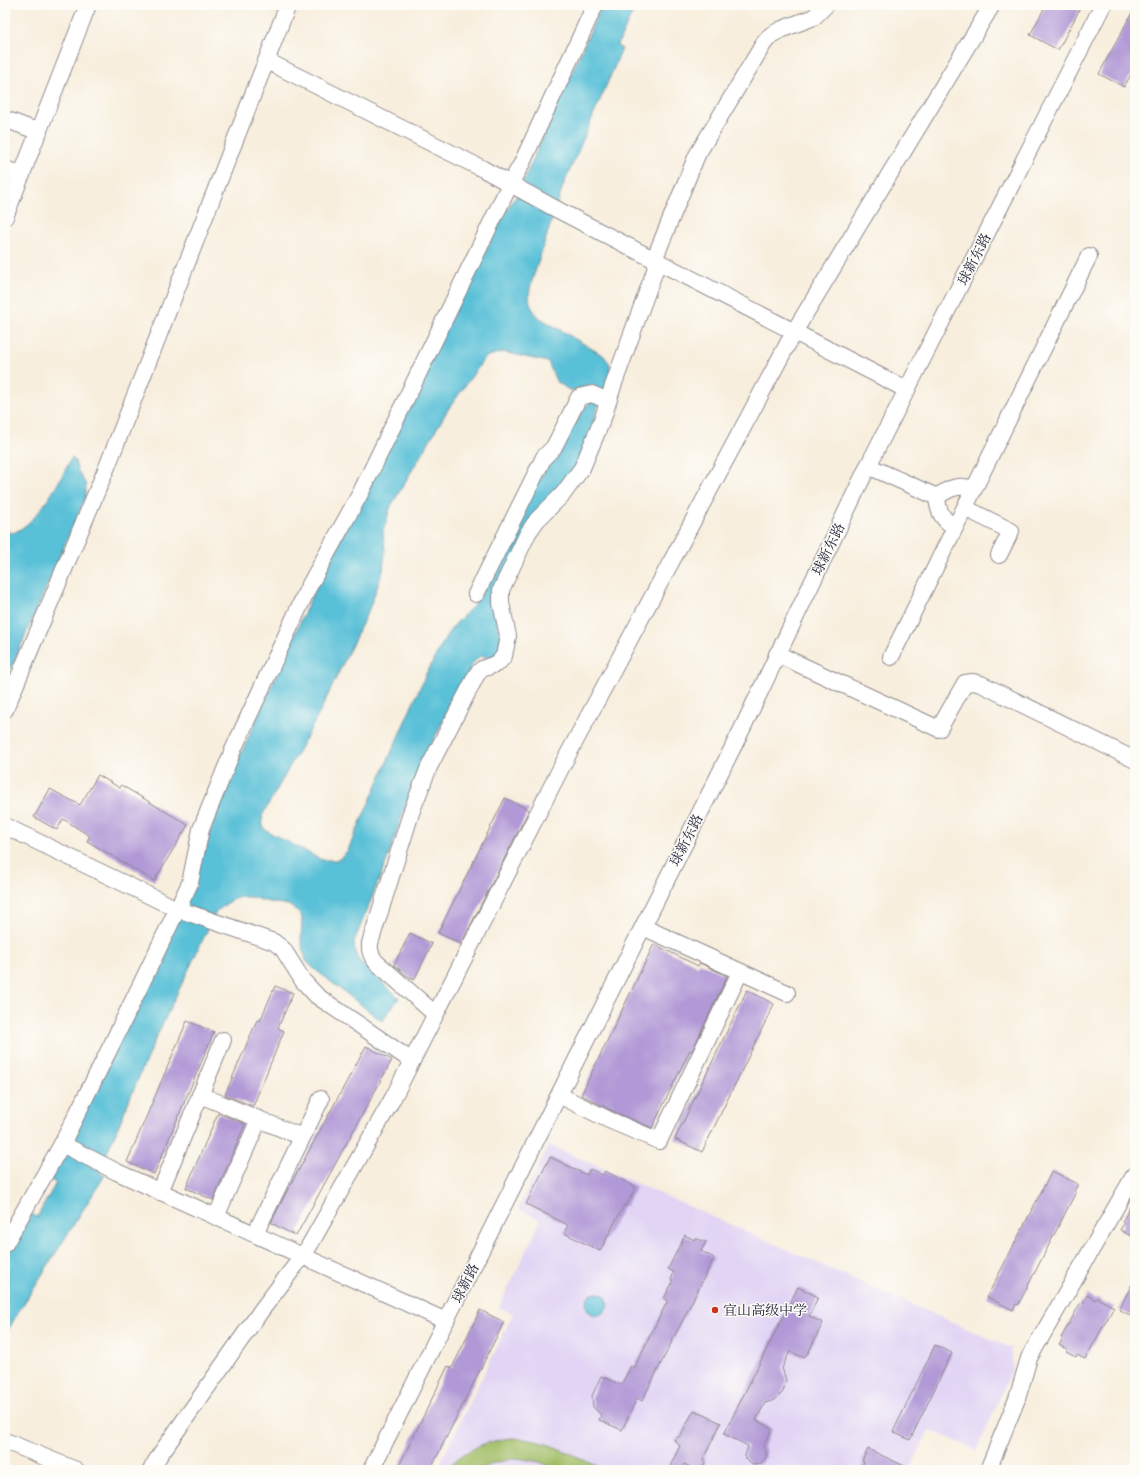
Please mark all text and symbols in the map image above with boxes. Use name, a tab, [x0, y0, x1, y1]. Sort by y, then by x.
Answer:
street label: 球新东路	[953, 230, 995, 288]
street label: 球新东路	[808, 520, 848, 578]
street label: 球新东路	[665, 811, 707, 869]
street label: 球新路	[447, 1260, 483, 1306]
place label: 宜山高级中学	[723, 1301, 807, 1319]
marker: 宜山高级中学	[710, 1305, 720, 1315]

